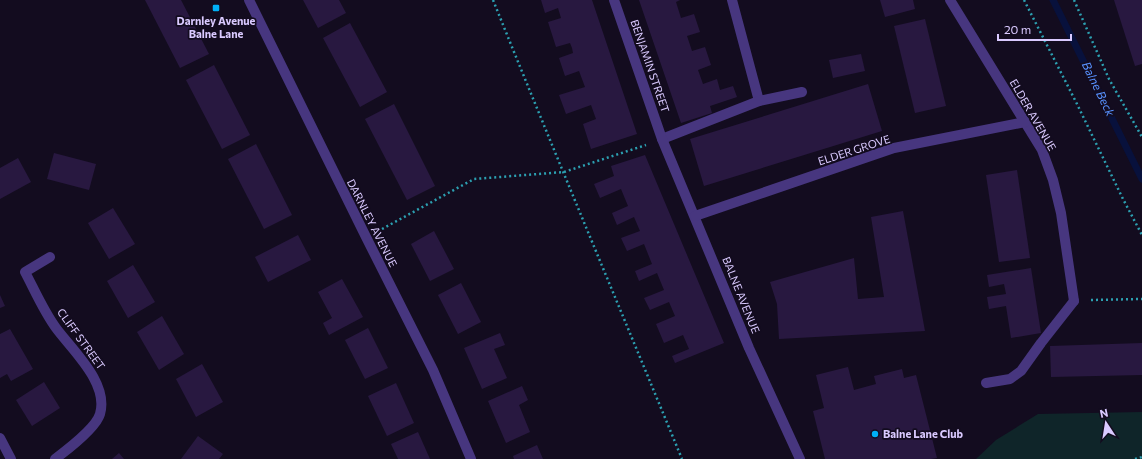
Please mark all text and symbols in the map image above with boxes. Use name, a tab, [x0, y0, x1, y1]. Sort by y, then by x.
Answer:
marker: Darnley Avenue Balne Lane	[211, 3, 221, 13]
place label: Darnley Avenue Balne Lane	[177, 14, 256, 40]
scale bar	[998, 16, 1071, 42]
street label: BENJAMIN STREET	[627, 18, 673, 114]
text: 20 m	[1004, 22, 1031, 36]
water label: Balne Beck	[1080, 59, 1118, 119]
street label: ELDER AVENUE	[1008, 77, 1059, 153]
street label: ELDER GROVE	[816, 132, 892, 167]
street label: DARNLEY AVENUE	[345, 177, 400, 269]
street label: BALNE AVENUE	[720, 255, 763, 335]
street label: CLIFF STREET	[55, 306, 108, 372]
north arrow	[1086, 403, 1126, 443]
text: N	[1098, 406, 1109, 420]
place label: Balne Lane Club	[883, 427, 964, 440]
marker: Balne Lane Club	[870, 429, 880, 439]

